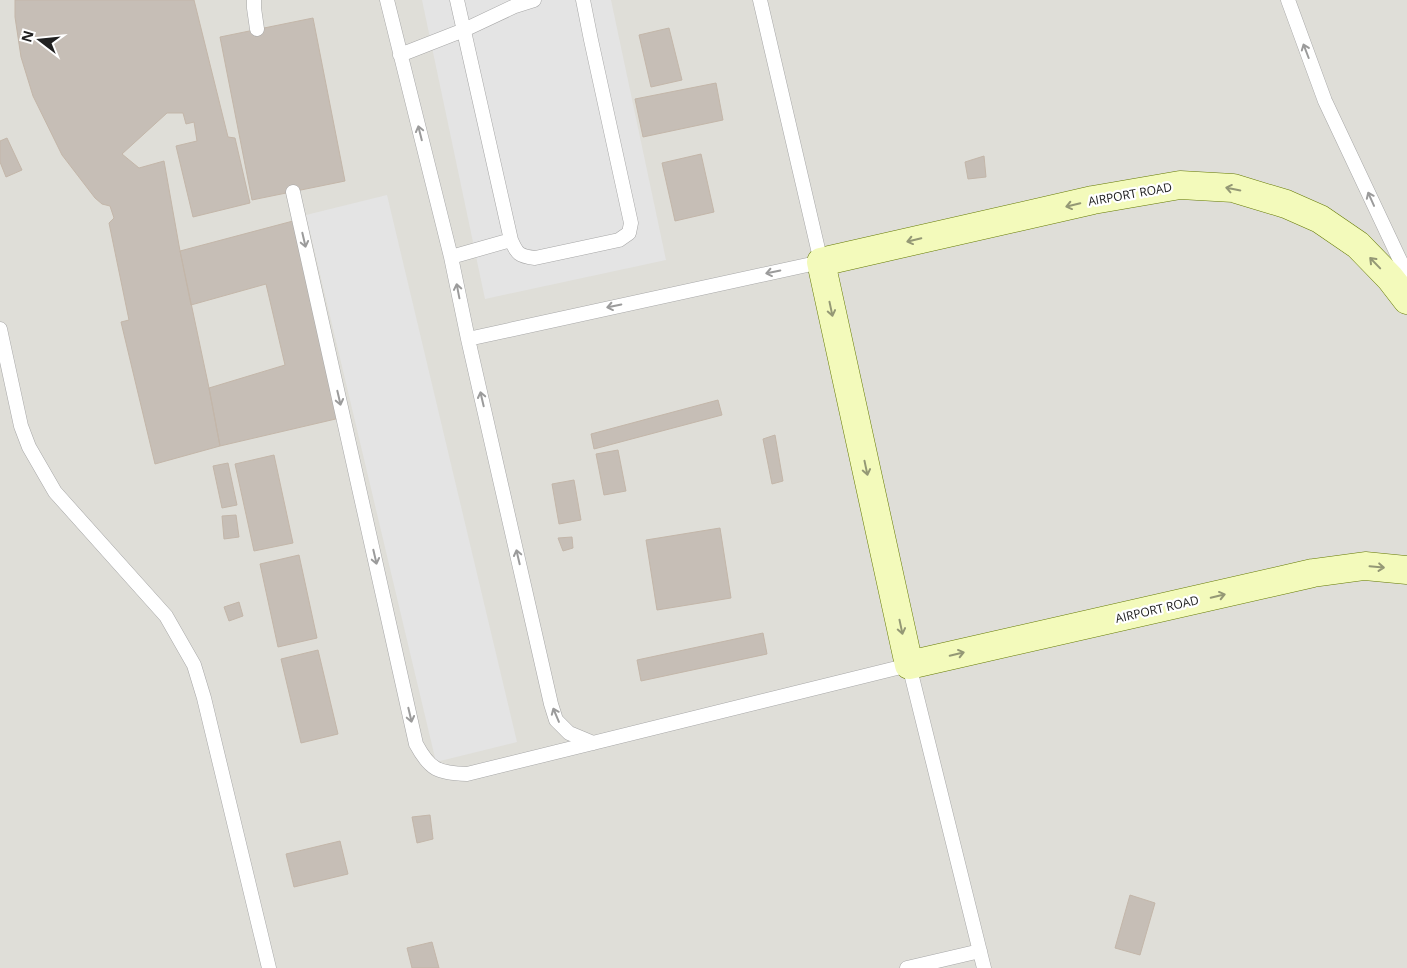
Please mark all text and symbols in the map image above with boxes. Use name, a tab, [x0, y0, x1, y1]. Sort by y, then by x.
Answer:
north arrow	[15, 15, 65, 65]
text: N	[16, 28, 38, 44]
one-way arrow	[1301, 43, 1310, 59]
one-way arrow	[415, 126, 424, 142]
street label: AIRPORT ROAD	[1087, 178, 1173, 210]
one-way arrow	[1226, 184, 1242, 194]
one-way arrow	[1366, 192, 1376, 207]
one-way arrow	[1065, 200, 1081, 210]
one-way arrow	[300, 231, 309, 247]
one-way arrow	[907, 236, 923, 245]
one-way arrow	[1369, 256, 1381, 269]
one-way arrow	[766, 268, 782, 277]
one-way arrow	[453, 283, 463, 299]
one-way arrow	[827, 301, 836, 317]
one-way arrow	[607, 302, 623, 311]
one-way arrow	[335, 390, 344, 406]
one-way arrow	[477, 391, 486, 407]
one-way arrow	[862, 459, 871, 475]
one-way arrow	[370, 548, 380, 564]
one-way arrow	[513, 550, 522, 566]
one-way arrow	[1369, 562, 1385, 572]
one-way arrow	[1209, 590, 1225, 600]
street label: AIRPORT ROAD	[1114, 591, 1200, 627]
one-way arrow	[897, 618, 906, 634]
one-way arrow	[948, 649, 964, 658]
one-way arrow	[406, 707, 415, 723]
one-way arrow	[550, 708, 560, 723]

